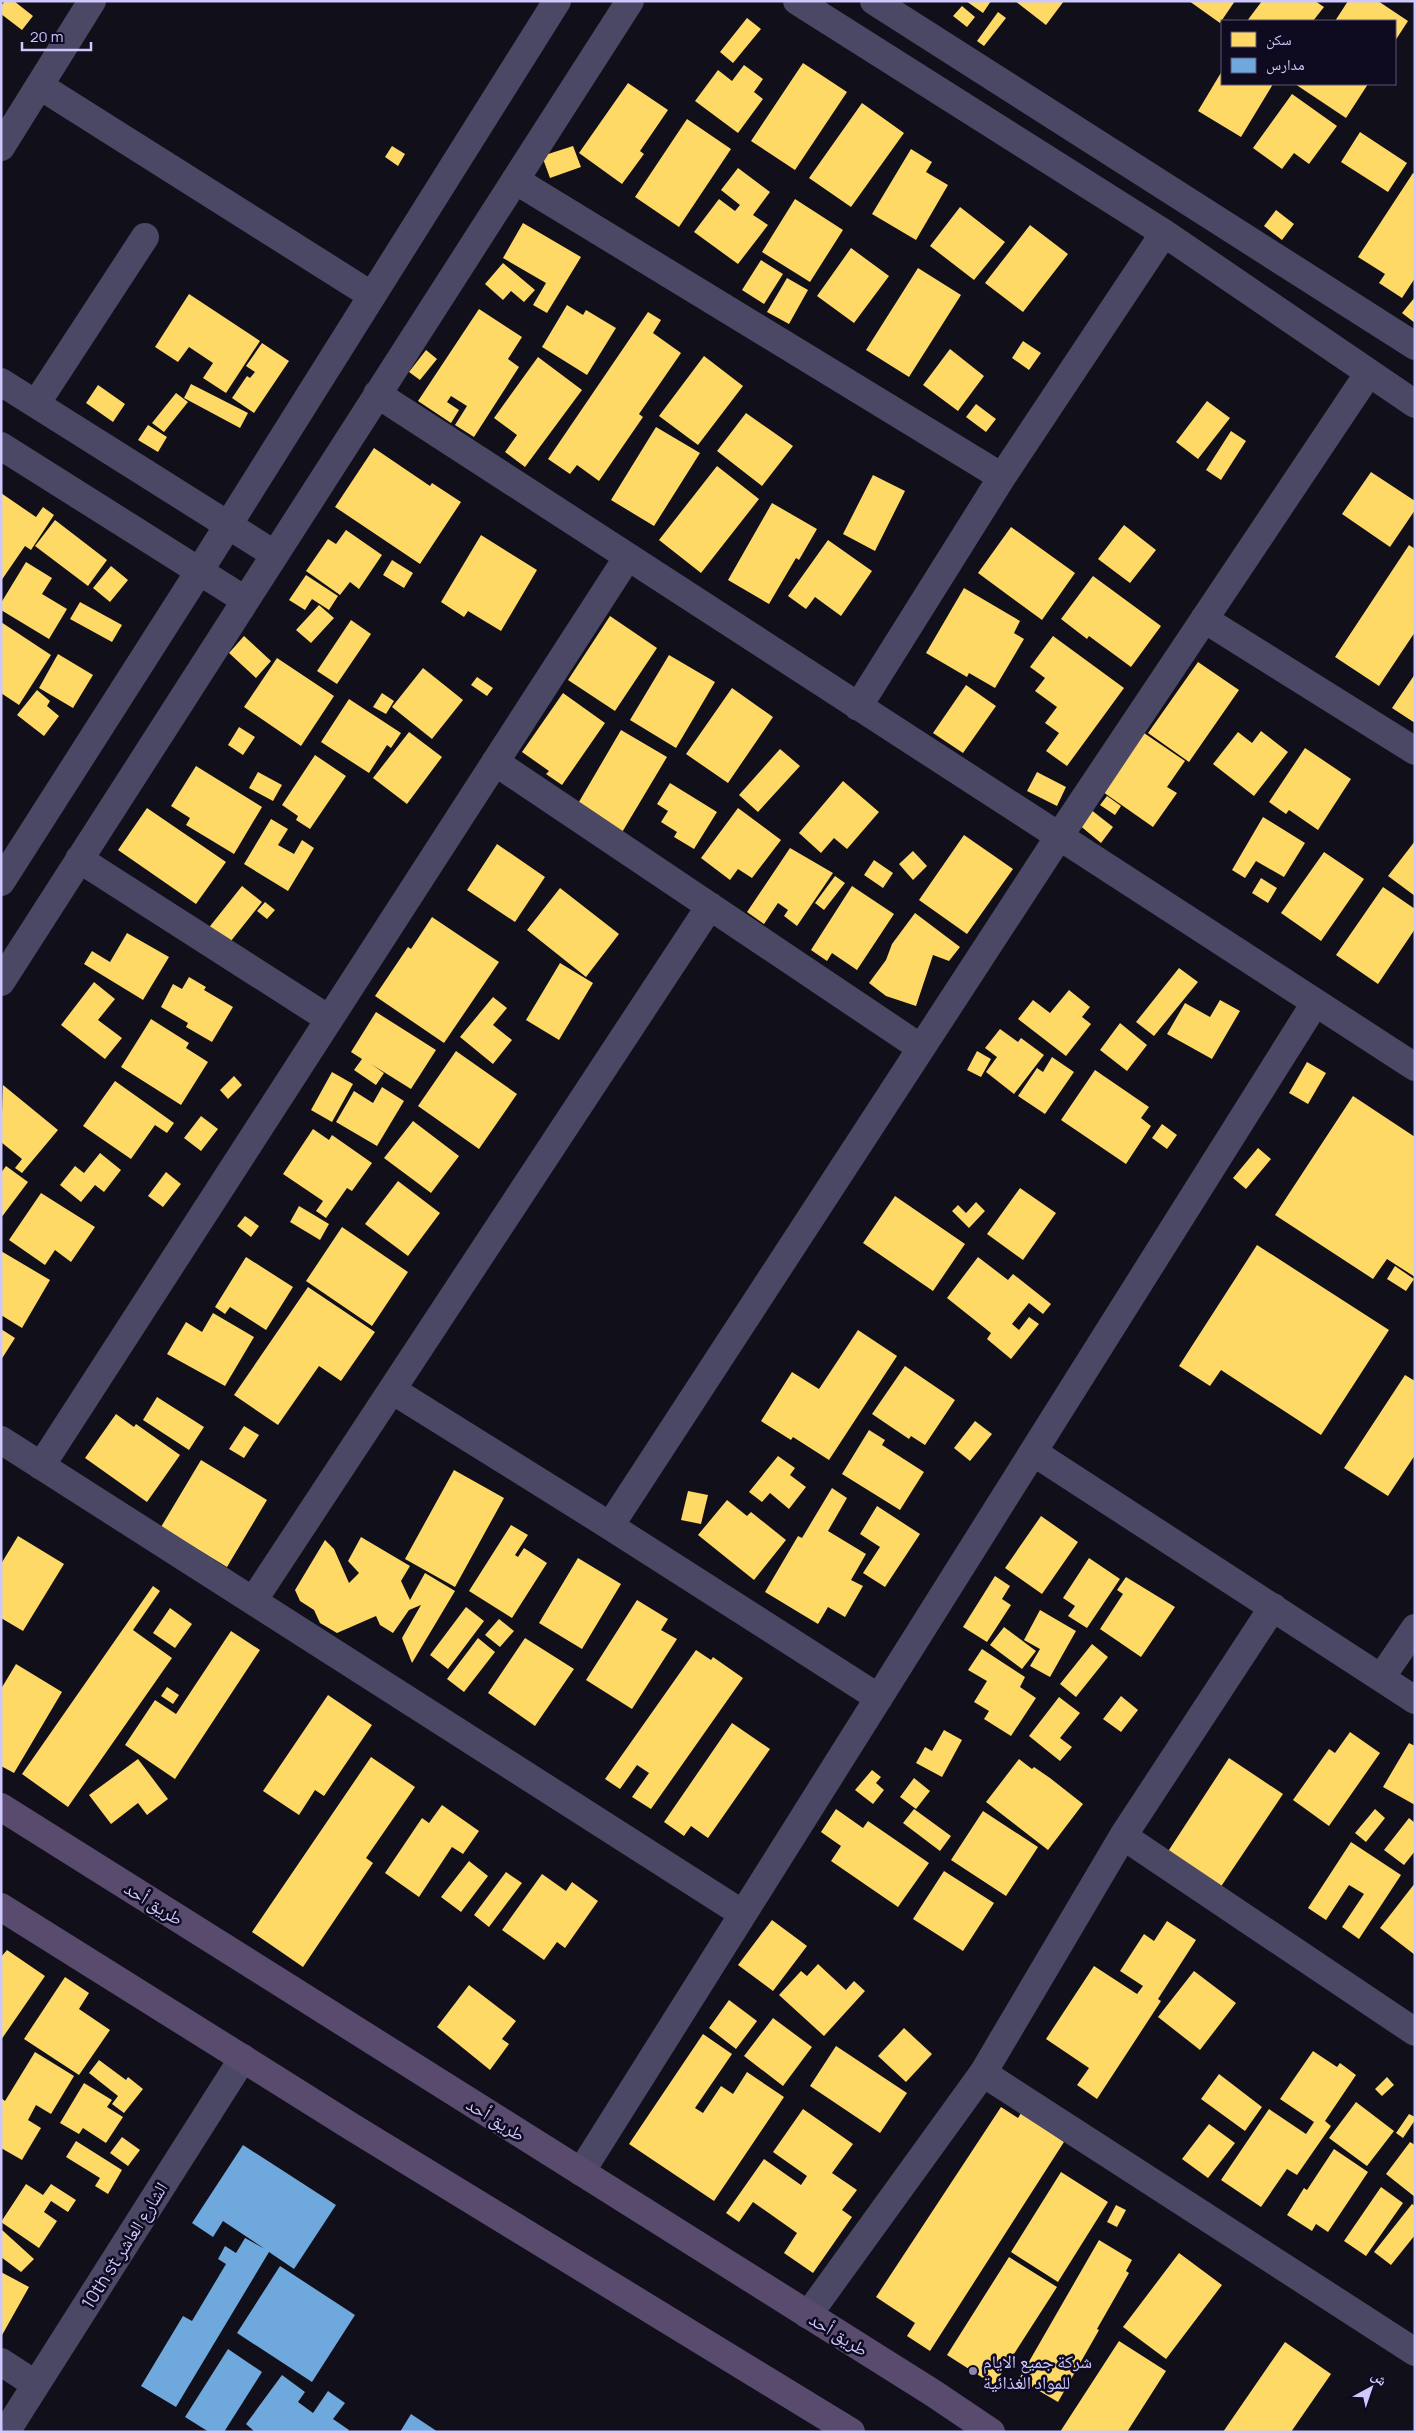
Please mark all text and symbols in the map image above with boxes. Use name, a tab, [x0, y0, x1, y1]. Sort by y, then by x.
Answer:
scale bar	[22, 20, 91, 52]
legend	[1221, 20, 1396, 85]
text: 20 m	[30, 26, 63, 47]
text: سكن	[1266, 29, 1292, 50]
text: مدارس	[1266, 54, 1305, 75]
street label: طريق أحد	[120, 1876, 188, 1930]
street label: طريق أحد	[462, 2092, 530, 2146]
street label: 10th st الشارع العاشر	[75, 2177, 173, 2313]
street label: طريق أحد	[805, 2307, 873, 2361]
place label: شركة جميع الايام للمواد الغذائية	[983, 2349, 1092, 2394]
north arrow	[1346, 2363, 1396, 2413]
marker: شركة جميع الايام للمواد الغذائية	[967, 2365, 979, 2377]
text: ش	[1368, 2366, 1392, 2390]

